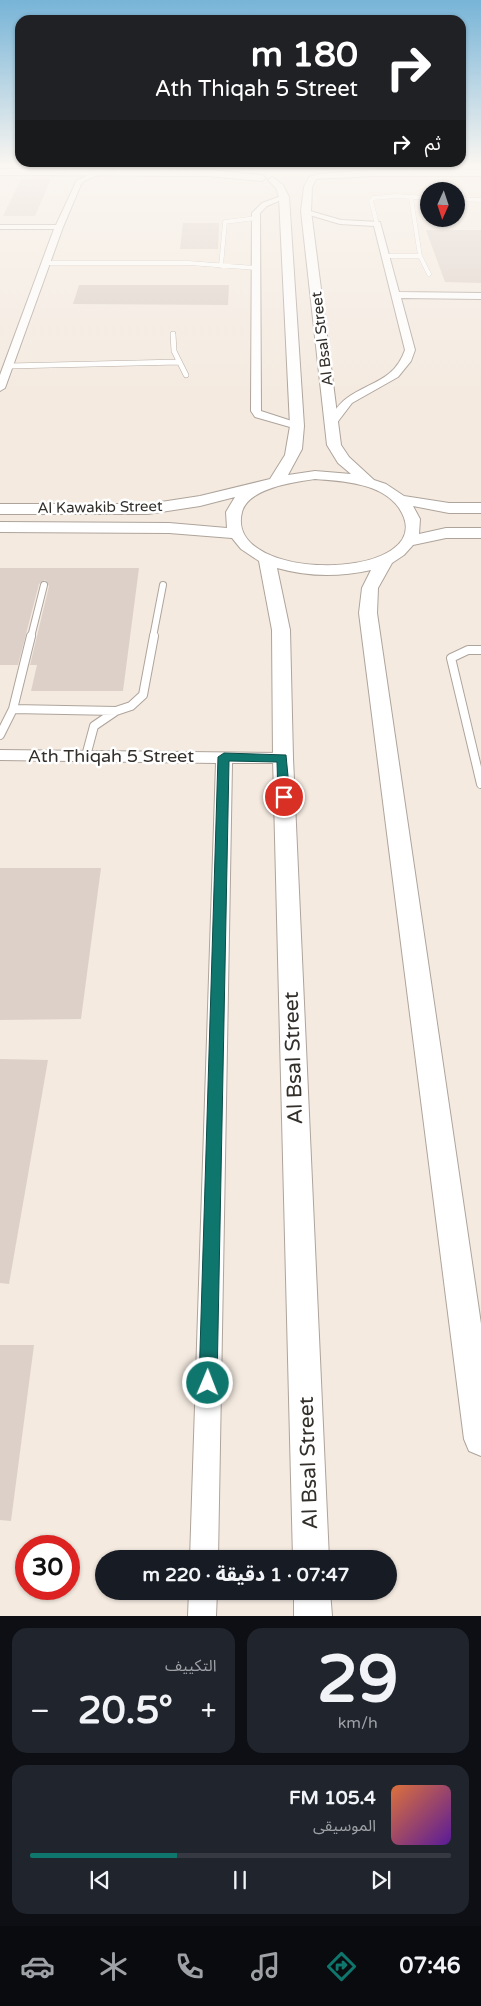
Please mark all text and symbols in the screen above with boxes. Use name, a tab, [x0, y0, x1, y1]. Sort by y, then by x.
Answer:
text: 180 m	[251, 34, 358, 76]
icon: right	[376, 35, 441, 100]
text: Ath Thiqah 5 Street	[155, 76, 358, 102]
icon: right	[387, 130, 415, 158]
text: ثم	[425, 133, 441, 155]
north arrow	[420, 182, 465, 228]
map controls	[420, 182, 465, 227]
street label: Al Bsal Street	[307, 290, 337, 387]
street label: Al Kawakib Street	[37, 497, 163, 517]
street label: Ath Thiqah 5 Street	[28, 745, 194, 767]
pin	[263, 776, 305, 818]
icon: arrive	[270, 783, 298, 811]
street label: Al Bsal Street	[279, 991, 308, 1125]
position arrow	[181, 1356, 233, 1408]
street label: Al Bsal Street	[294, 1396, 323, 1530]
speed limit sign: 30	[15, 1535, 80, 1600]
text: 07:47 · 1 دقيقة · 220 m	[142, 1564, 350, 1586]
text: 29	[317, 1641, 399, 1720]
text: التكييف	[165, 1656, 217, 1676]
text: 20.5°	[78, 1688, 173, 1734]
text: −	[30, 1694, 50, 1728]
text: +	[201, 1694, 216, 1728]
text: km/h	[338, 1713, 378, 1733]
text: 105.4 FM	[289, 1787, 376, 1809]
text: الموسيقى	[313, 1816, 376, 1836]
icon: previous	[86, 1866, 114, 1894]
icon: pause	[226, 1866, 254, 1894]
icon: next	[367, 1866, 395, 1894]
icon: car	[20, 1949, 55, 1984]
icon: climate	[96, 1949, 131, 1984]
icon: phone	[172, 1949, 207, 1984]
icon: music	[248, 1949, 283, 1984]
icon: directions	[324, 1949, 359, 1984]
text: 07:46	[400, 1953, 461, 1979]

